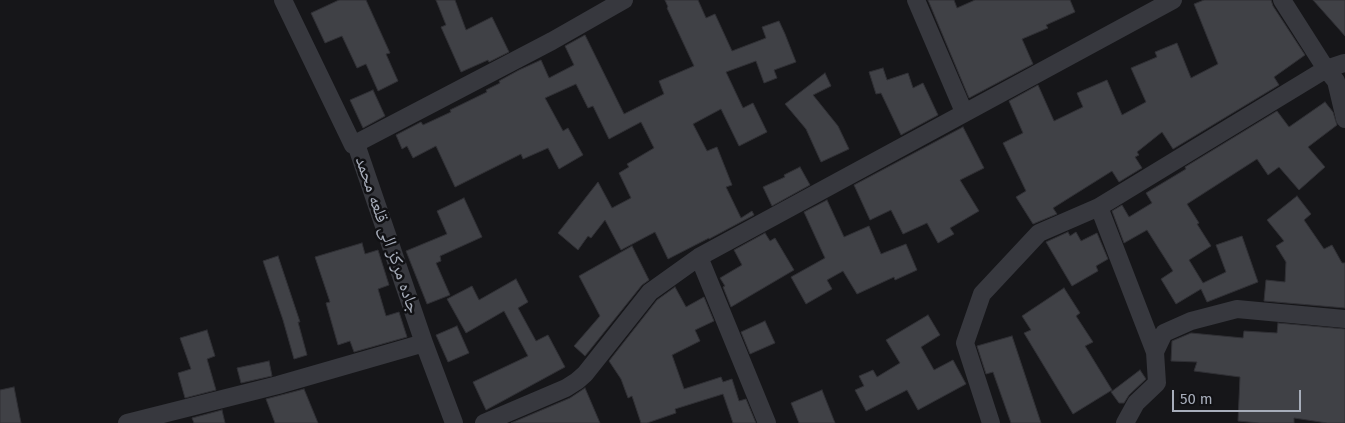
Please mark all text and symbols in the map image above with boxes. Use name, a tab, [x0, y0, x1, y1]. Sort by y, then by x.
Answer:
street label: جاده مرکز الی قلعه محمد	[350, 154, 424, 316]
scale bar	[1175, 380, 1304, 412]
text: 50 m	[1180, 390, 1213, 408]

